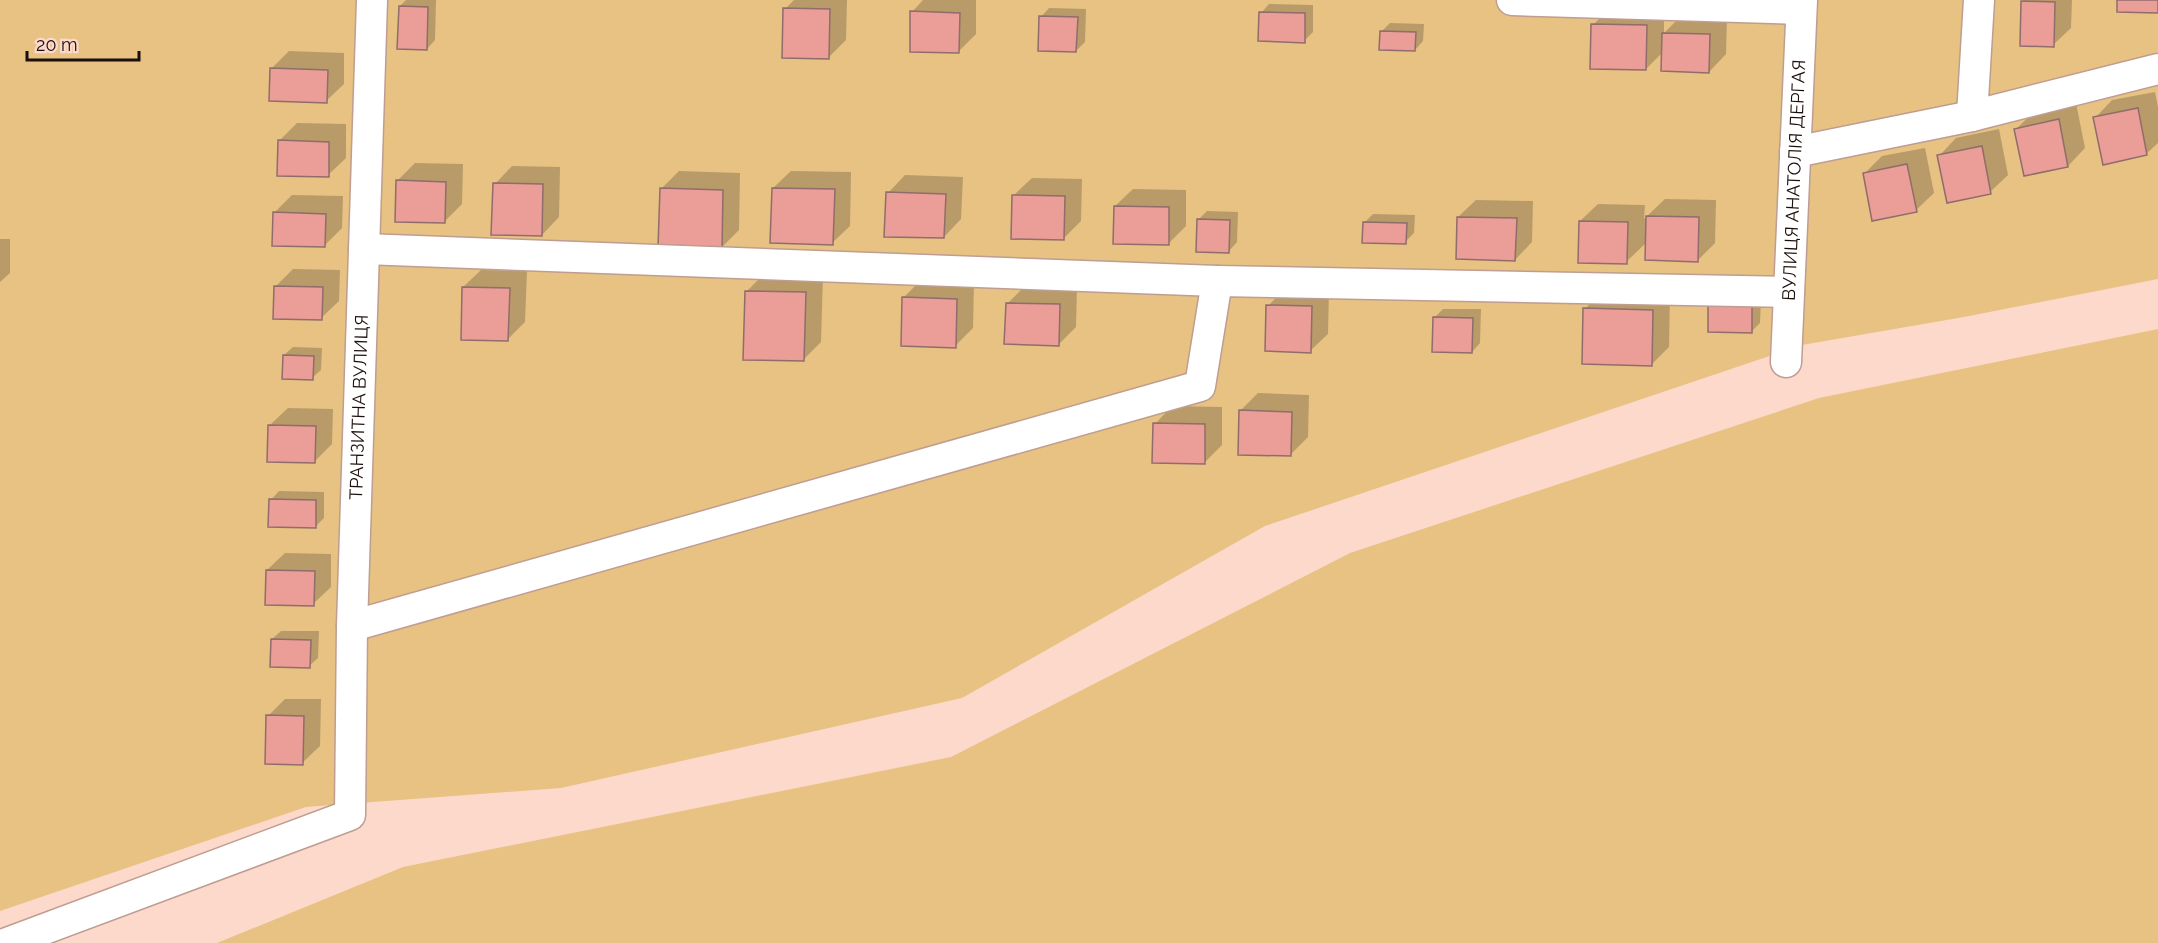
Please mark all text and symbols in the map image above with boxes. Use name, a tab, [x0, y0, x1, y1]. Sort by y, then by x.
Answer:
scale bar	[27, 24, 140, 62]
text: 20 m	[36, 34, 78, 55]
street label: ВУЛИЦЯ АНАТОЛІЯ ДЕРГАЯ	[1778, 59, 1809, 301]
street label: ТРАНЗИТНА ВУЛИЦЯ	[345, 314, 372, 500]

